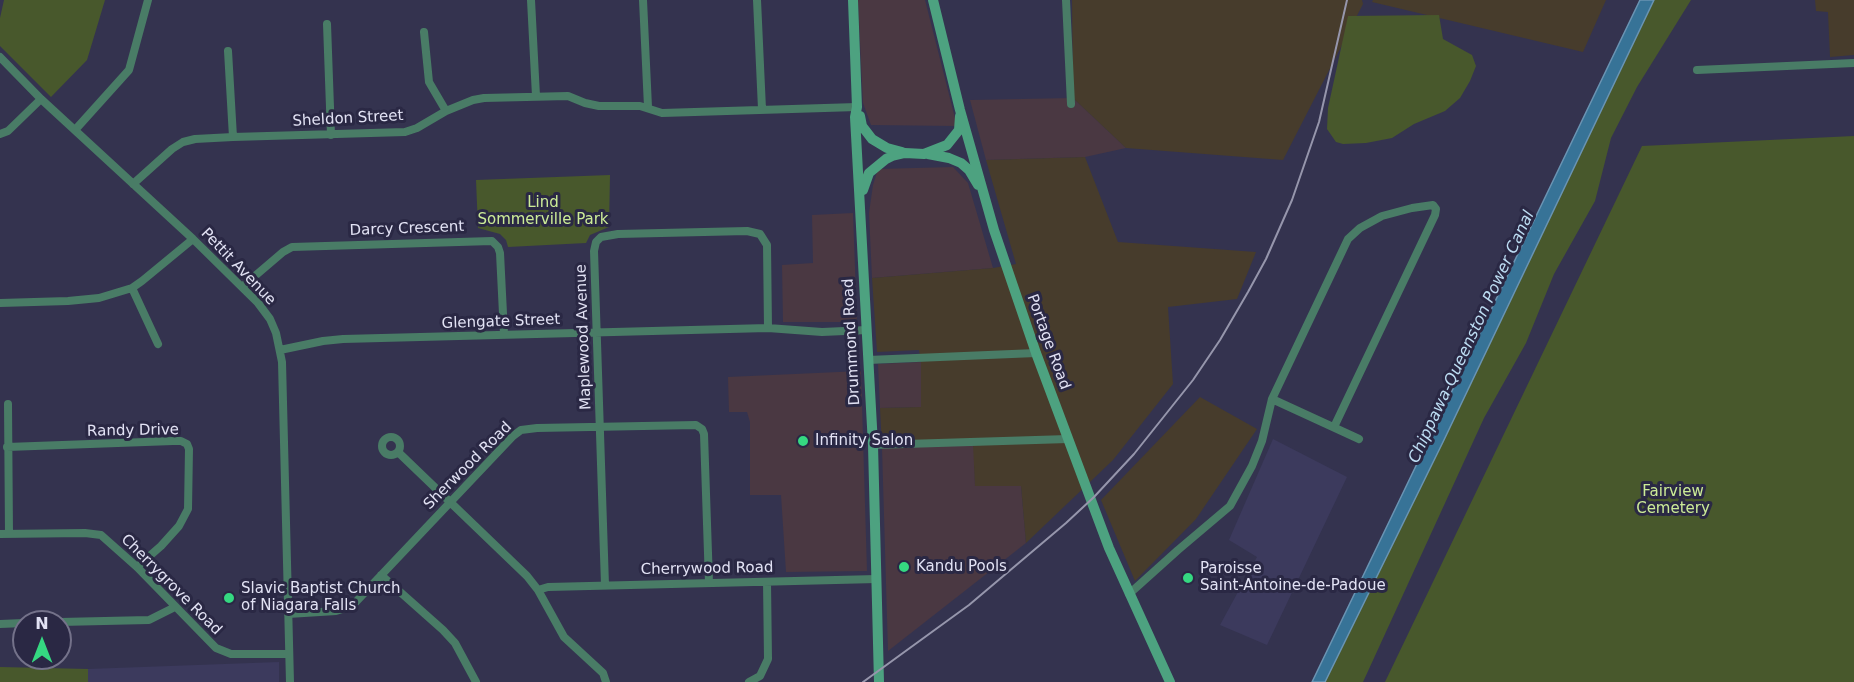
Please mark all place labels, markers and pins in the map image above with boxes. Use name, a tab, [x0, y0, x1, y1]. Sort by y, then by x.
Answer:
place label: Infinity Salon	[815, 432, 913, 450]
marker: Infinity Salon	[796, 434, 810, 448]
place label: Kandu Pools	[916, 558, 1007, 576]
marker: Kandu Pools	[897, 560, 911, 574]
place label: Paroisse Saint-Antoine-de-Padoue	[1200, 560, 1386, 595]
marker: Paroisse Saint-Antoine-de-Padoue	[1181, 571, 1195, 585]
place label: Slavic Baptist Church of Niagara Falls	[241, 580, 401, 615]
marker: Slavic Baptist Church of Niagara Falls	[222, 591, 236, 605]

